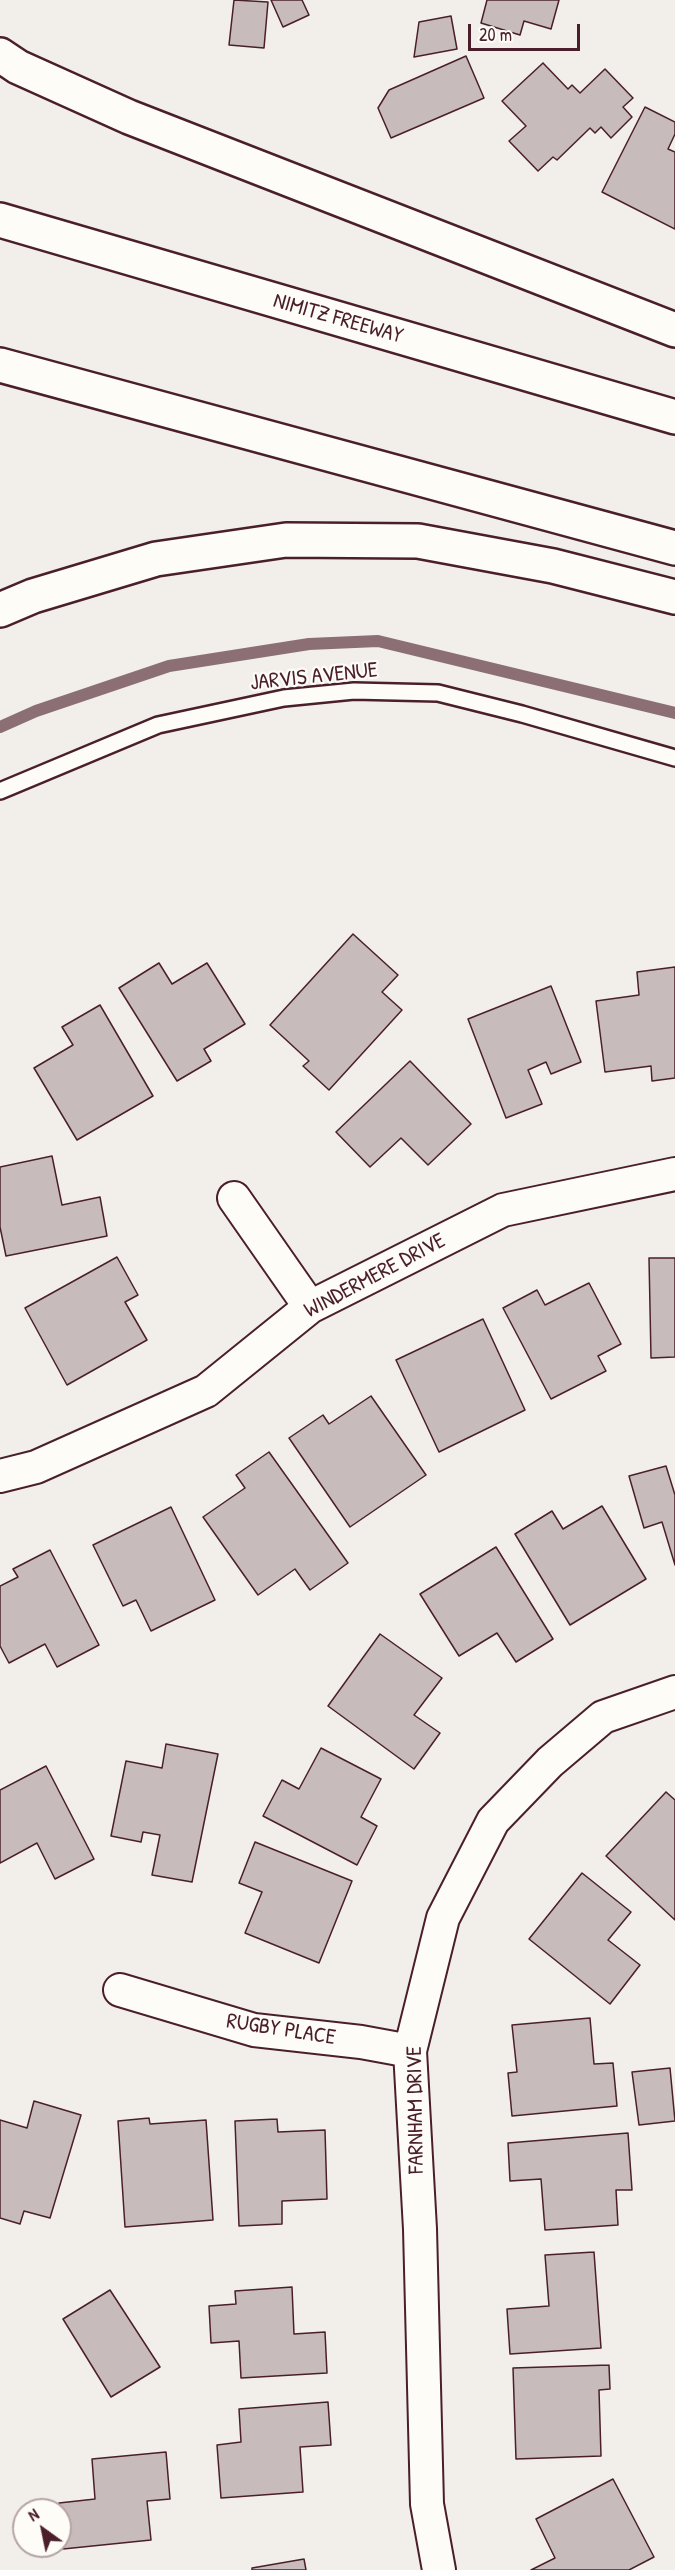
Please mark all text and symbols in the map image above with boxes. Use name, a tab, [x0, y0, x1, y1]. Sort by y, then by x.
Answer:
scale bar	[471, 12, 584, 50]
text: 20 m	[479, 22, 512, 47]
street label: NIMITZ FREEWAY	[270, 288, 406, 350]
street label: JARVIS AVENUE	[249, 657, 379, 697]
street label: WINDERMERE DRIVE	[300, 1228, 450, 1324]
street label: RUGBY PLACE	[225, 2008, 337, 2052]
street label: FARNHAM DRIVE	[402, 2046, 430, 2174]
north arrow	[12, 2498, 72, 2558]
text: N	[24, 2503, 43, 2526]

